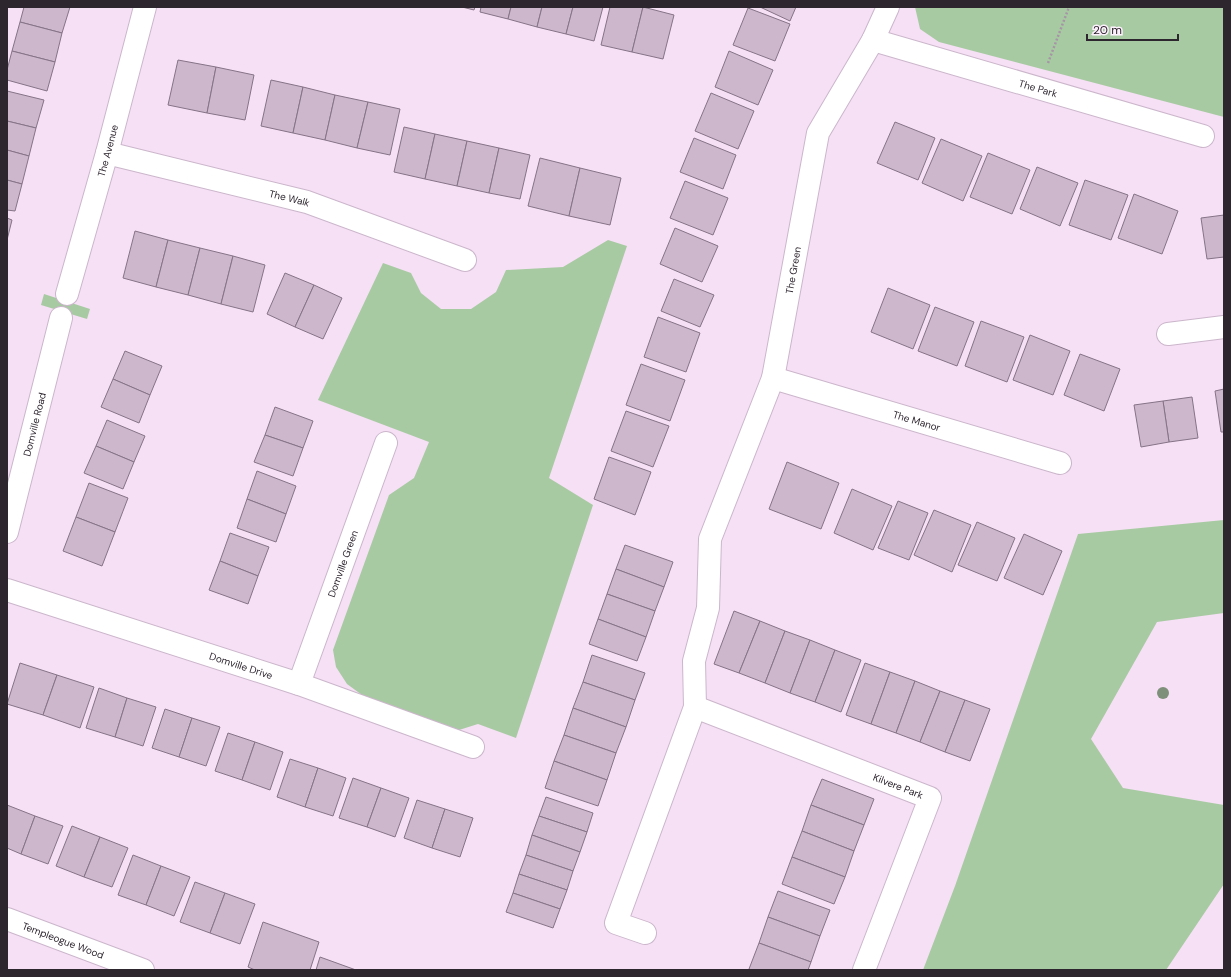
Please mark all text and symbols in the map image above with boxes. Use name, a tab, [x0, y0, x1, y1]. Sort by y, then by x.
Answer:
scale bar	[1087, 16, 1178, 42]
text: 20 m	[1093, 22, 1122, 38]
street label: The Park	[1017, 76, 1059, 100]
street label: The Avenue	[94, 123, 121, 178]
street label: The Walk	[268, 186, 312, 209]
street label: The Green	[782, 245, 804, 295]
street label: Domville Road	[20, 391, 48, 458]
street label: The Manor	[891, 407, 942, 434]
street label: Domville Green	[324, 528, 361, 599]
street label: Domville Drive	[208, 649, 275, 682]
street label: Kilvere Park	[871, 770, 925, 801]
street label: Templeogue Wood	[21, 919, 106, 961]

